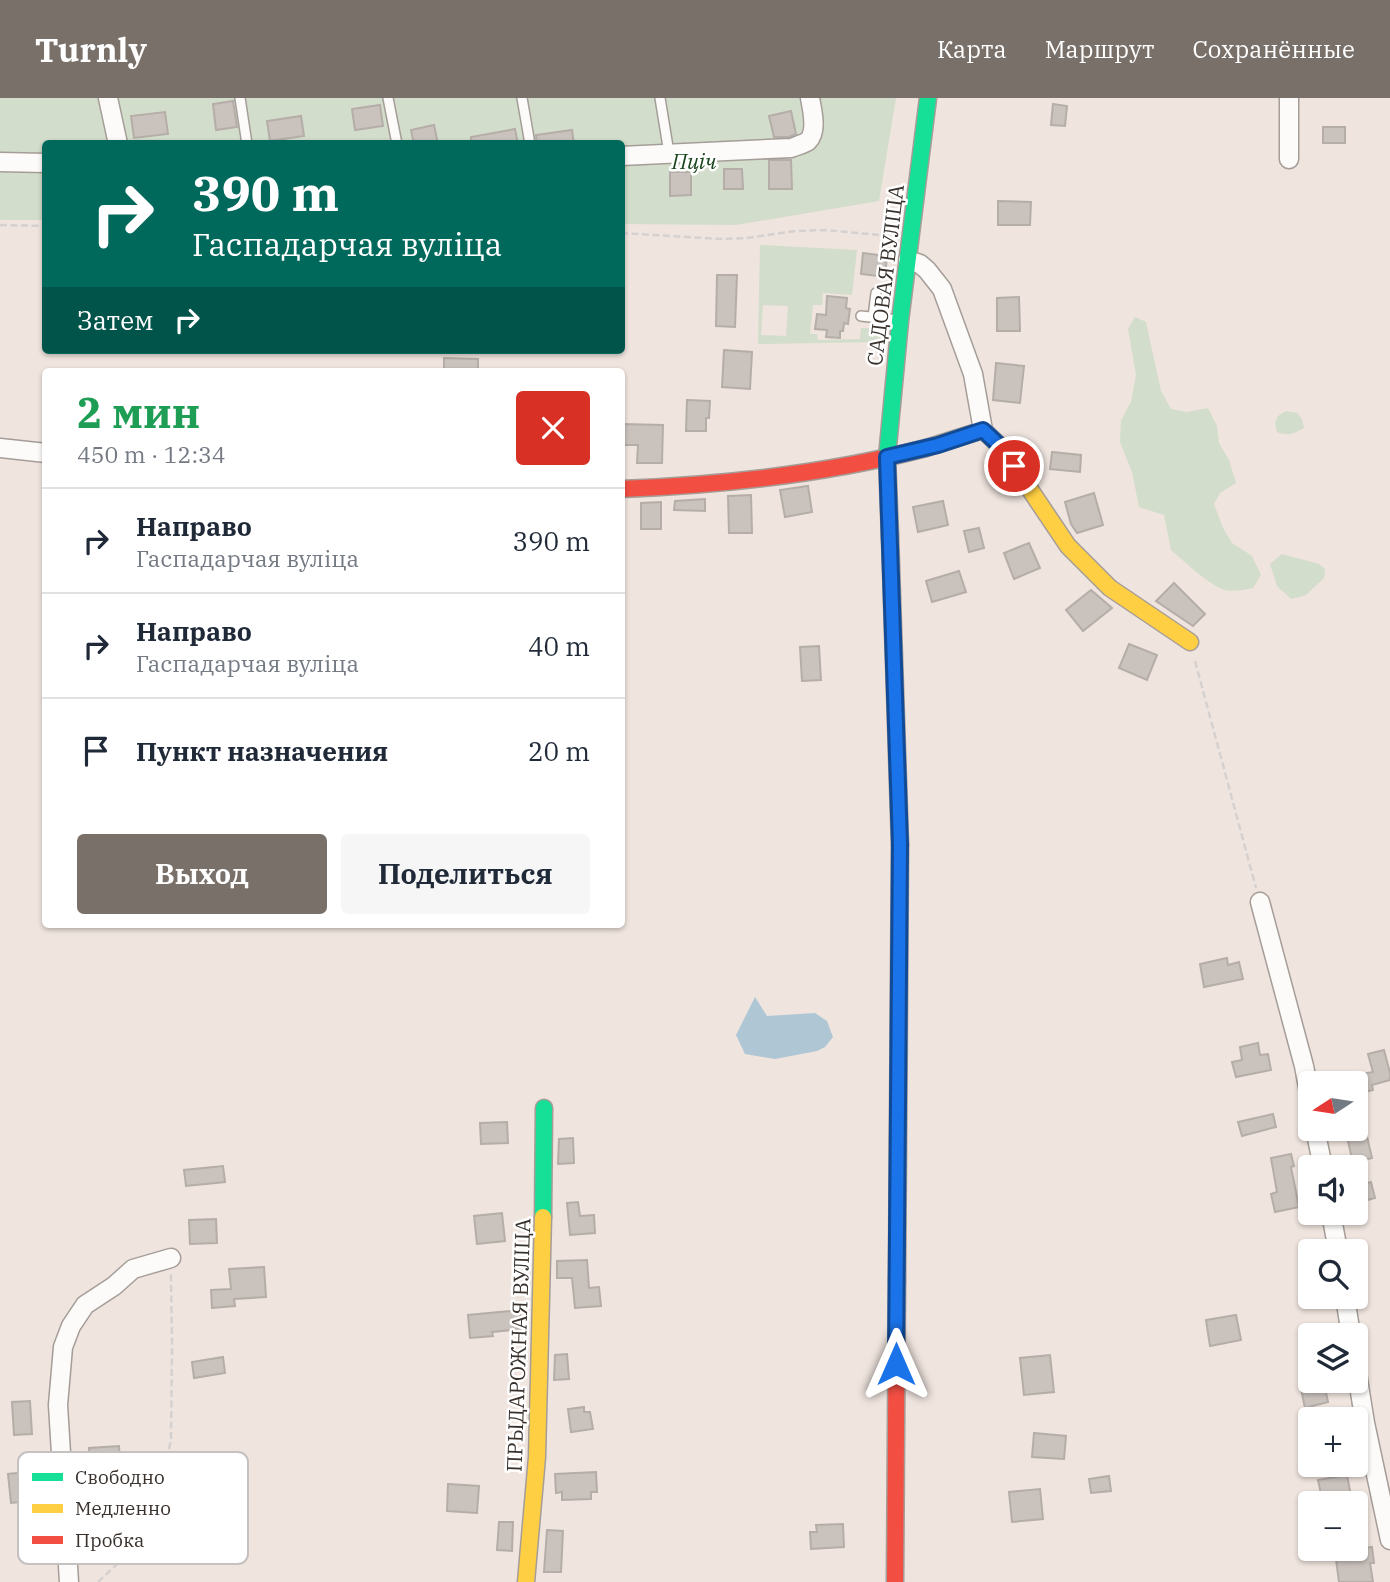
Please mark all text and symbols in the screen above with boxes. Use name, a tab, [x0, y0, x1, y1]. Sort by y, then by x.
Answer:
text: Turnly	[35, 28, 147, 71]
text: Карта	[937, 33, 1007, 65]
text: Маршрут	[1045, 33, 1154, 65]
text: Сохранённые	[1192, 33, 1355, 65]
park label: Пціч	[671, 147, 716, 175]
text: 390 m	[192, 161, 339, 224]
icon: right	[77, 168, 168, 259]
street label: САДОВАЯ ВУЛІЦА	[860, 182, 910, 367]
text: Гаспадарчая вуліца	[192, 223, 502, 265]
icon: right	[168, 301, 206, 339]
text: Затем	[77, 303, 154, 337]
text: 2 мин	[77, 385, 200, 440]
button: close	[516, 391, 590, 465]
pin	[984, 436, 1044, 496]
text: 450 m · 12:34	[77, 439, 226, 469]
icon: arrive	[995, 447, 1033, 485]
text: Направо	[136, 509, 252, 543]
icon: right	[77, 522, 115, 560]
text: 390 m	[512, 524, 590, 558]
text: Гаспадарчая вуліца	[136, 543, 359, 573]
text: Направо	[136, 614, 252, 648]
icon: right	[77, 627, 115, 665]
text: 40 m	[528, 629, 590, 663]
text: Гаспадарчая вуліца	[136, 648, 359, 678]
icon: arrive	[77, 732, 115, 770]
text: Пункт назначения	[136, 734, 388, 768]
text: 20 m	[528, 734, 590, 768]
button: Выход	[77, 834, 327, 914]
button: Поделиться	[341, 834, 590, 914]
north arrow	[1298, 1071, 1368, 1141]
map controls	[1298, 1071, 1368, 1561]
button: sound	[1298, 1155, 1368, 1225]
street label: ПРЫДАРОЖНАЯ ВУЛІЦА	[500, 1217, 536, 1472]
button: search	[1298, 1239, 1368, 1309]
button: layers	[1298, 1323, 1368, 1393]
position arrow	[859, 1327, 933, 1401]
button: +	[1298, 1407, 1368, 1477]
legend	[18, 1452, 248, 1564]
text: Свободно	[75, 1465, 165, 1489]
button: −	[1298, 1491, 1368, 1561]
text: Медленно	[75, 1496, 171, 1520]
text: Пробка	[75, 1528, 144, 1552]

